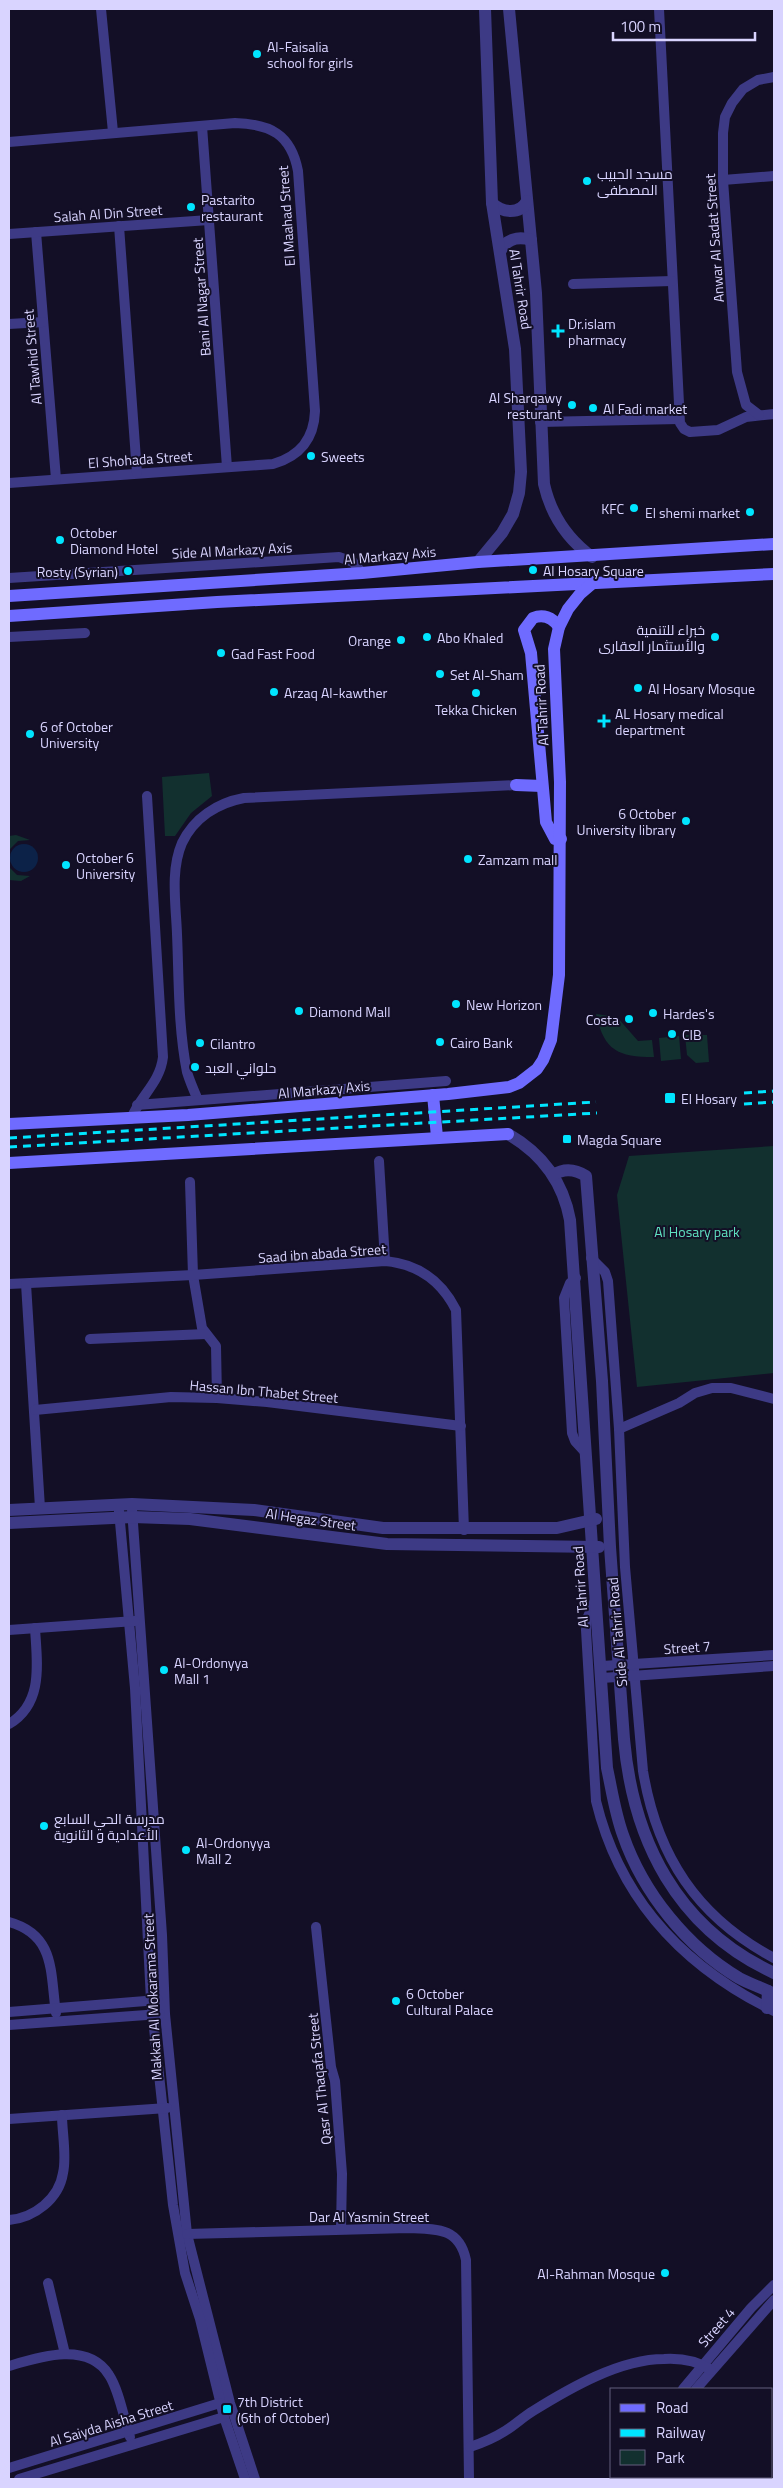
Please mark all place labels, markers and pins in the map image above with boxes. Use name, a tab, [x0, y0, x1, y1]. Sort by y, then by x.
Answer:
place label: Al-Faisalia school for girls	[267, 36, 353, 73]
marker: Al-Faisalia school for girls	[251, 48, 263, 60]
place label: مسجد الحبيب المصطفى	[597, 163, 673, 200]
marker: مسجد الحبيب المصطفى	[581, 175, 593, 187]
place label: Pastarito restaurant	[201, 189, 263, 226]
marker: Pastarito restaurant	[185, 201, 197, 213]
place label: Dr.islam pharmacy	[568, 313, 627, 350]
marker: Dr.islam pharmacy	[552, 325, 564, 337]
place label: Al Sharqawy resturant	[489, 387, 562, 424]
place label: Al Fadi market	[603, 398, 687, 419]
marker: Al Sharqawy resturant	[566, 399, 578, 411]
marker: Al Fadi market	[587, 402, 599, 414]
place label: Sweets	[321, 446, 365, 467]
marker: Sweets	[305, 450, 317, 462]
place label: KFC	[601, 498, 624, 519]
marker: KFC	[628, 502, 640, 514]
place label: El shemi market	[645, 502, 740, 523]
marker: El shemi market	[744, 506, 756, 518]
place label: October Diamond Hotel	[70, 522, 158, 559]
marker: October Diamond Hotel	[54, 534, 66, 546]
place label: Al Hosary Square	[543, 560, 644, 581]
place label: Rosty (Syrian)	[37, 561, 118, 582]
marker: Al Hosary Square	[527, 564, 539, 576]
marker: Rosty (Syrian)	[122, 565, 134, 577]
place label: خبراء للتنمية والأستثمار العقارى	[599, 619, 705, 656]
place label: Abo Khaled	[437, 627, 503, 648]
place label: Orange	[348, 630, 391, 651]
marker: Abo Khaled	[421, 631, 433, 643]
marker: خبراء للتنمية والأستثمار العقارى	[709, 631, 721, 643]
marker: Orange	[395, 634, 407, 646]
place label: Gad Fast Food	[231, 643, 315, 664]
marker: Gad Fast Food	[215, 647, 227, 659]
place label: Set Al-Sham	[450, 664, 524, 685]
marker: Set Al-Sham	[434, 668, 446, 680]
place label: Al Hosary Mosque	[648, 678, 755, 699]
place label: Arzaq Al-kawther	[284, 682, 388, 703]
marker: Al Hosary Mosque	[632, 682, 644, 694]
marker: Arzaq Al-kawther	[268, 686, 280, 698]
marker: Tekka Chicken	[470, 687, 482, 699]
place label: Tekka Chicken	[435, 699, 517, 720]
place label: AL Hosary medical department	[615, 703, 724, 740]
marker: AL Hosary medical department	[597, 714, 611, 728]
place label: 6 of October University	[40, 716, 113, 753]
marker: 6 of October University	[24, 728, 36, 740]
place label: 6 October University library	[576, 803, 676, 840]
marker: 6 October University library	[680, 815, 692, 827]
place label: October 6 University	[76, 847, 136, 884]
place label: Zamzam mall	[478, 849, 558, 870]
marker: Zamzam mall	[462, 853, 474, 865]
marker: October 6 University	[60, 859, 72, 871]
place label: New Horizon	[466, 994, 542, 1015]
marker: New Horizon	[450, 998, 462, 1010]
place label: Diamond Mall	[309, 1001, 390, 1022]
place label: Hardes's	[663, 1003, 714, 1024]
marker: Diamond Mall	[293, 1005, 305, 1017]
marker: Hardes's	[647, 1007, 659, 1019]
place label: Costa	[586, 1009, 619, 1030]
marker: Costa	[623, 1013, 635, 1025]
place label: CIB	[682, 1024, 702, 1045]
marker: CIB	[666, 1028, 678, 1040]
place label: Cairo Bank	[450, 1032, 513, 1053]
place label: Cilantro	[210, 1033, 255, 1054]
marker: Cairo Bank	[434, 1036, 446, 1048]
marker: Cilantro	[194, 1037, 206, 1049]
place label: حلواني العبد	[205, 1057, 276, 1080]
marker: حلواني العبد	[189, 1061, 201, 1073]
place label: El Hosary	[681, 1088, 737, 1109]
marker: El Hosary	[663, 1091, 677, 1105]
place label: Magda Square	[577, 1129, 662, 1150]
marker: Magda Square	[561, 1133, 573, 1145]
place label: Al-Ordonyya Mall 1	[174, 1652, 248, 1689]
marker: Al-Ordonyya Mall 1	[158, 1664, 170, 1676]
place label: مدرسة الحي السابع الأعدادية و الثانوية	[54, 1808, 165, 1845]
marker: مدرسة الحي السابع الأعدادية و الثانوية	[38, 1820, 50, 1832]
place label: Al-Ordonyya Mall 2	[196, 1832, 270, 1869]
marker: Al-Ordonyya Mall 2	[180, 1844, 192, 1856]
place label: 6 October Cultural Palace	[406, 1983, 493, 2020]
marker: 6 October Cultural Palace	[390, 1995, 402, 2007]
place label: Al-Rahman Mosque	[537, 2263, 655, 2284]
marker: Al-Rahman Mosque	[659, 2267, 671, 2279]
place label: 7th District (6th of October)	[237, 2391, 330, 2428]
marker: 7th District (6th of October)	[221, 2403, 233, 2415]

